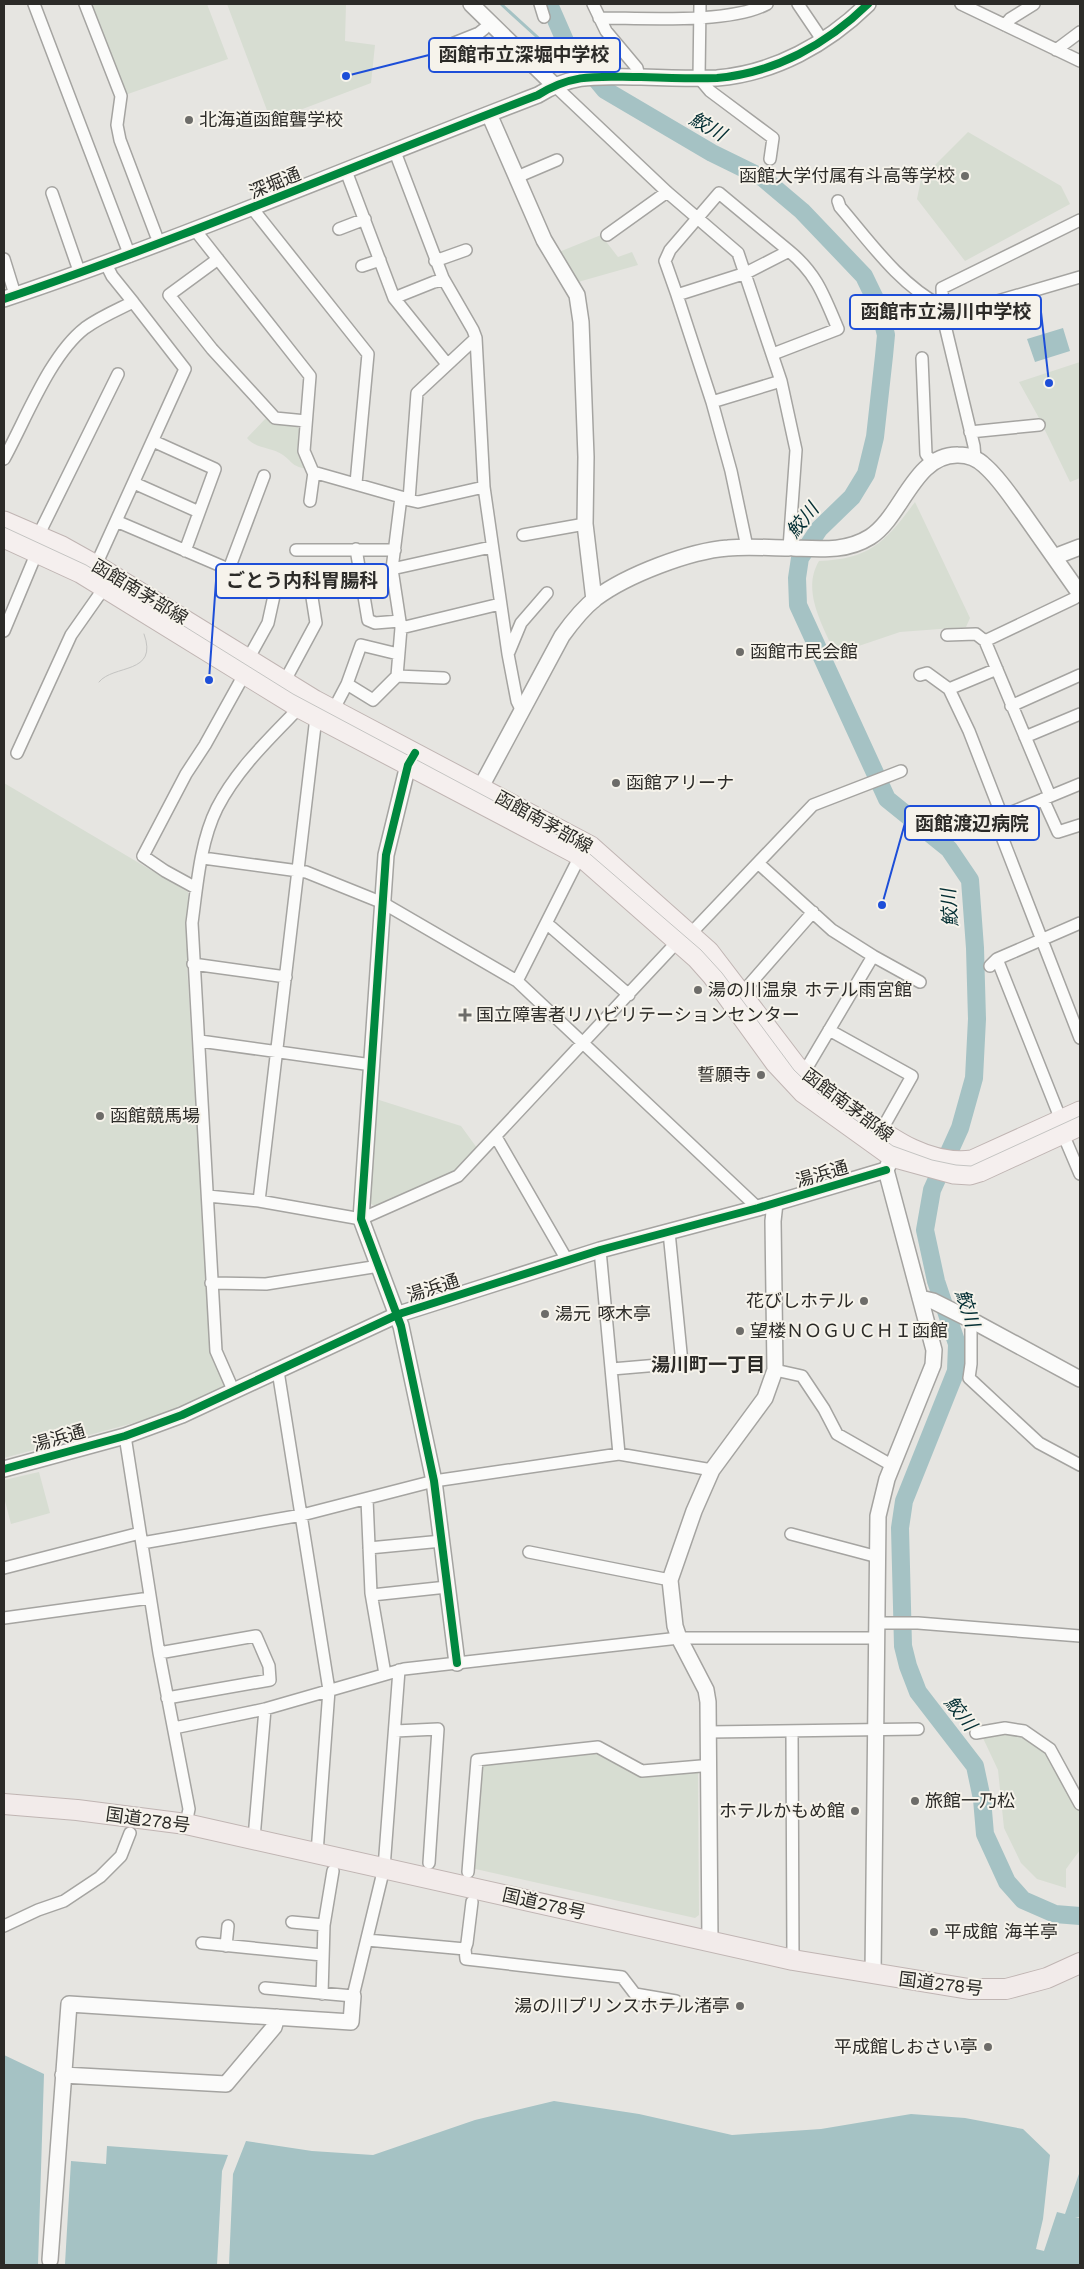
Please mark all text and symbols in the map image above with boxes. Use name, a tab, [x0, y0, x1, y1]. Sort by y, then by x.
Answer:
callout: 函館市立深堀中学校	[429, 38, 620, 72]
text: 函館市立深堀中学校	[438, 43, 610, 66]
water label: 鮫川	[686, 107, 732, 147]
place label: 北海道函館聾学校	[199, 109, 343, 130]
marker: 北海道函館聾学校	[183, 114, 195, 126]
street label: 深堀通	[246, 163, 304, 202]
place label: 函館大学付属有斗高等学校	[739, 165, 955, 186]
marker: 函館大学付属有斗高等学校	[959, 170, 971, 182]
callout: 函館市立湯川中学校	[850, 295, 1041, 329]
text: 函館市立湯川中学校	[860, 300, 1032, 323]
water label: 鮫川	[781, 497, 825, 542]
street label: 函館南茅部線	[89, 555, 192, 628]
callout: ごとう内科胃腸科	[216, 564, 388, 598]
text: ごとう内科胃腸科	[226, 569, 378, 592]
place label: 函館市民会館	[750, 641, 858, 662]
marker: 函館市民会館	[734, 646, 746, 658]
place label: 函館アリーナ	[626, 772, 734, 793]
marker: 函館アリーナ	[610, 777, 622, 789]
street label: 函館南茅部線	[492, 786, 597, 857]
callout: 函館渡辺病院	[905, 806, 1039, 840]
text: 函館渡辺病院	[915, 812, 1029, 835]
water label: 鮫川	[937, 886, 962, 928]
place label: 湯の川温泉 ホテル雨宮館	[708, 979, 912, 1000]
marker: 湯の川温泉 ホテル雨宮館	[692, 984, 704, 996]
place label: 国立障害者リハビリテーションセンター	[476, 1004, 800, 1025]
marker: 国立障害者リハビリテーションセンター	[458, 1008, 472, 1022]
place label: 誓願寺	[697, 1064, 751, 1085]
street label: 函館南茅部線	[799, 1064, 898, 1145]
marker: 誓願寺	[755, 1069, 767, 1081]
place label: 函館競馬場	[110, 1105, 200, 1126]
marker: 函館競馬場	[94, 1110, 106, 1122]
street label: 湯浜通	[793, 1156, 851, 1191]
street label: 湯浜通	[404, 1269, 462, 1306]
water label: 鮫川	[951, 1287, 985, 1332]
place label: 花びしホテル	[746, 1290, 854, 1311]
marker: 花びしホテル	[858, 1295, 870, 1307]
place label: 湯元 啄木亭	[555, 1303, 651, 1324]
marker: 湯元 啄木亭	[539, 1308, 551, 1320]
place label: 望楼ＮＯＧＵＣＨＩ函館	[750, 1320, 948, 1341]
marker: 望楼ＮＯＧＵＣＨＩ函館	[734, 1325, 746, 1337]
district label: 湯川町一丁目	[651, 1353, 765, 1376]
street label: 湯浜通	[30, 1420, 88, 1455]
water label: 鮫川	[940, 1691, 983, 1737]
place label: 旅館一乃松	[925, 1790, 1015, 1811]
marker: 旅館一乃松	[909, 1795, 921, 1807]
place label: ホテルかもめ館	[719, 1800, 845, 1821]
street label: 国道278号	[105, 1803, 192, 1836]
marker: ホテルかもめ館	[849, 1805, 861, 1817]
street label: 国道278号	[500, 1884, 588, 1923]
place label: 平成館 海羊亭	[944, 1921, 1058, 1942]
marker: 平成館 海羊亭	[928, 1926, 940, 1938]
street label: 国道278号	[898, 1968, 985, 1999]
place label: 湯の川プリンスホテル渚亭	[514, 1995, 730, 2016]
marker: 湯の川プリンスホテル渚亭	[734, 2000, 746, 2012]
place label: 平成館しおさい亭	[834, 2036, 978, 2057]
marker: 平成館しおさい亭	[982, 2041, 994, 2053]

